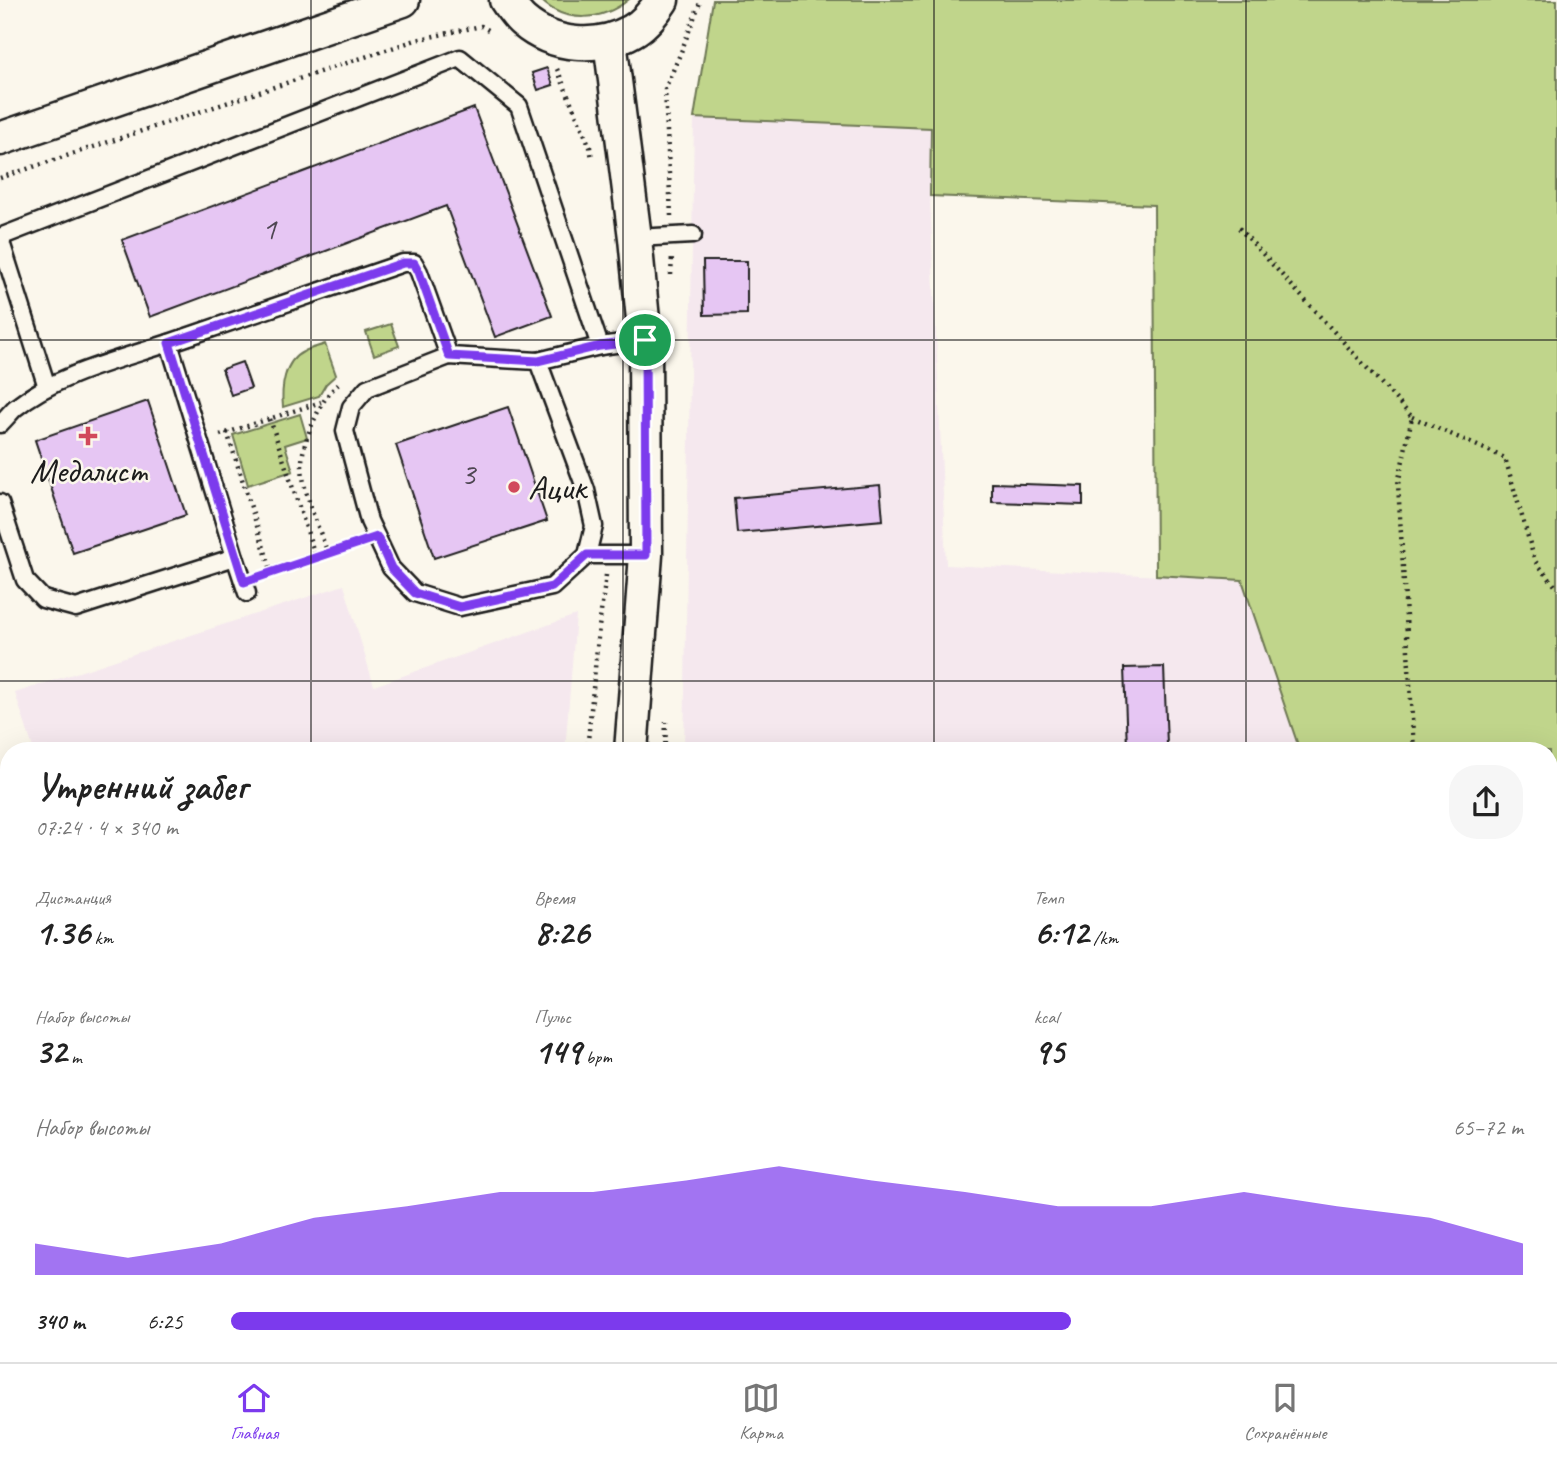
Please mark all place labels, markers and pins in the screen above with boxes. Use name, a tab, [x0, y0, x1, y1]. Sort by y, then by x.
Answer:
pin	[615, 310, 675, 370]
marker: Медалист	[78, 426, 98, 446]
place label: Медалист	[30, 448, 148, 493]
place label: Ацик	[528, 465, 589, 510]
marker: Ацик	[506, 479, 522, 495]

